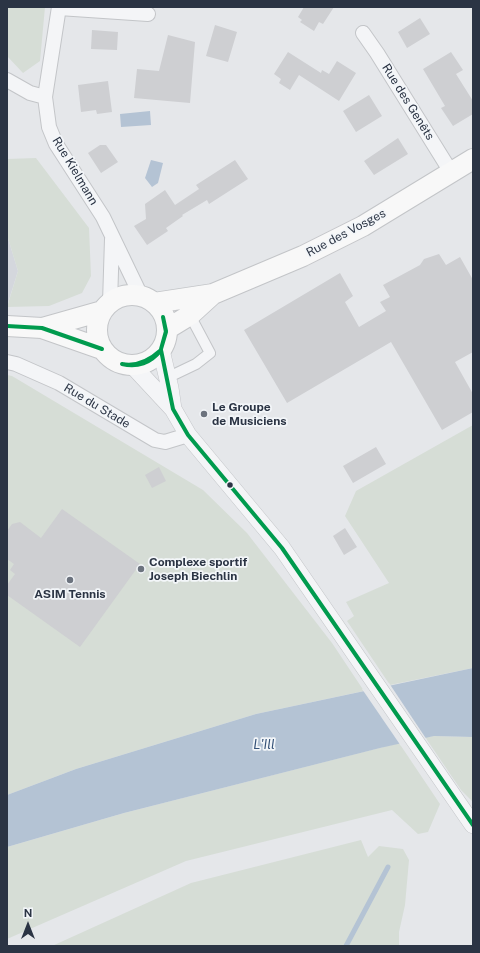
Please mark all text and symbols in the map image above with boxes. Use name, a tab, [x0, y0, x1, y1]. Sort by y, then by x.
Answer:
street label: Rue des Genêts	[379, 61, 437, 143]
street label: Rue Kielmann	[49, 134, 101, 208]
street label: Rue des Vosges	[304, 206, 388, 260]
street label: Rue du Stade	[61, 381, 133, 431]
place label: Le Groupe de Musiciens	[212, 400, 287, 428]
marker: Le Groupe de Musiciens	[199, 409, 209, 419]
unlabelled marker	[225, 480, 235, 490]
place label: Complexe sportif Joseph Biechlin	[149, 555, 247, 583]
marker: Complexe sportif Joseph Biechlin	[136, 564, 146, 574]
marker: ASIM Tennis	[65, 575, 75, 585]
place label: ASIM Tennis	[34, 587, 106, 601]
water label: L'Ill	[253, 737, 275, 753]
north arrow	[8, 905, 48, 945]
text: N	[24, 907, 32, 919]

